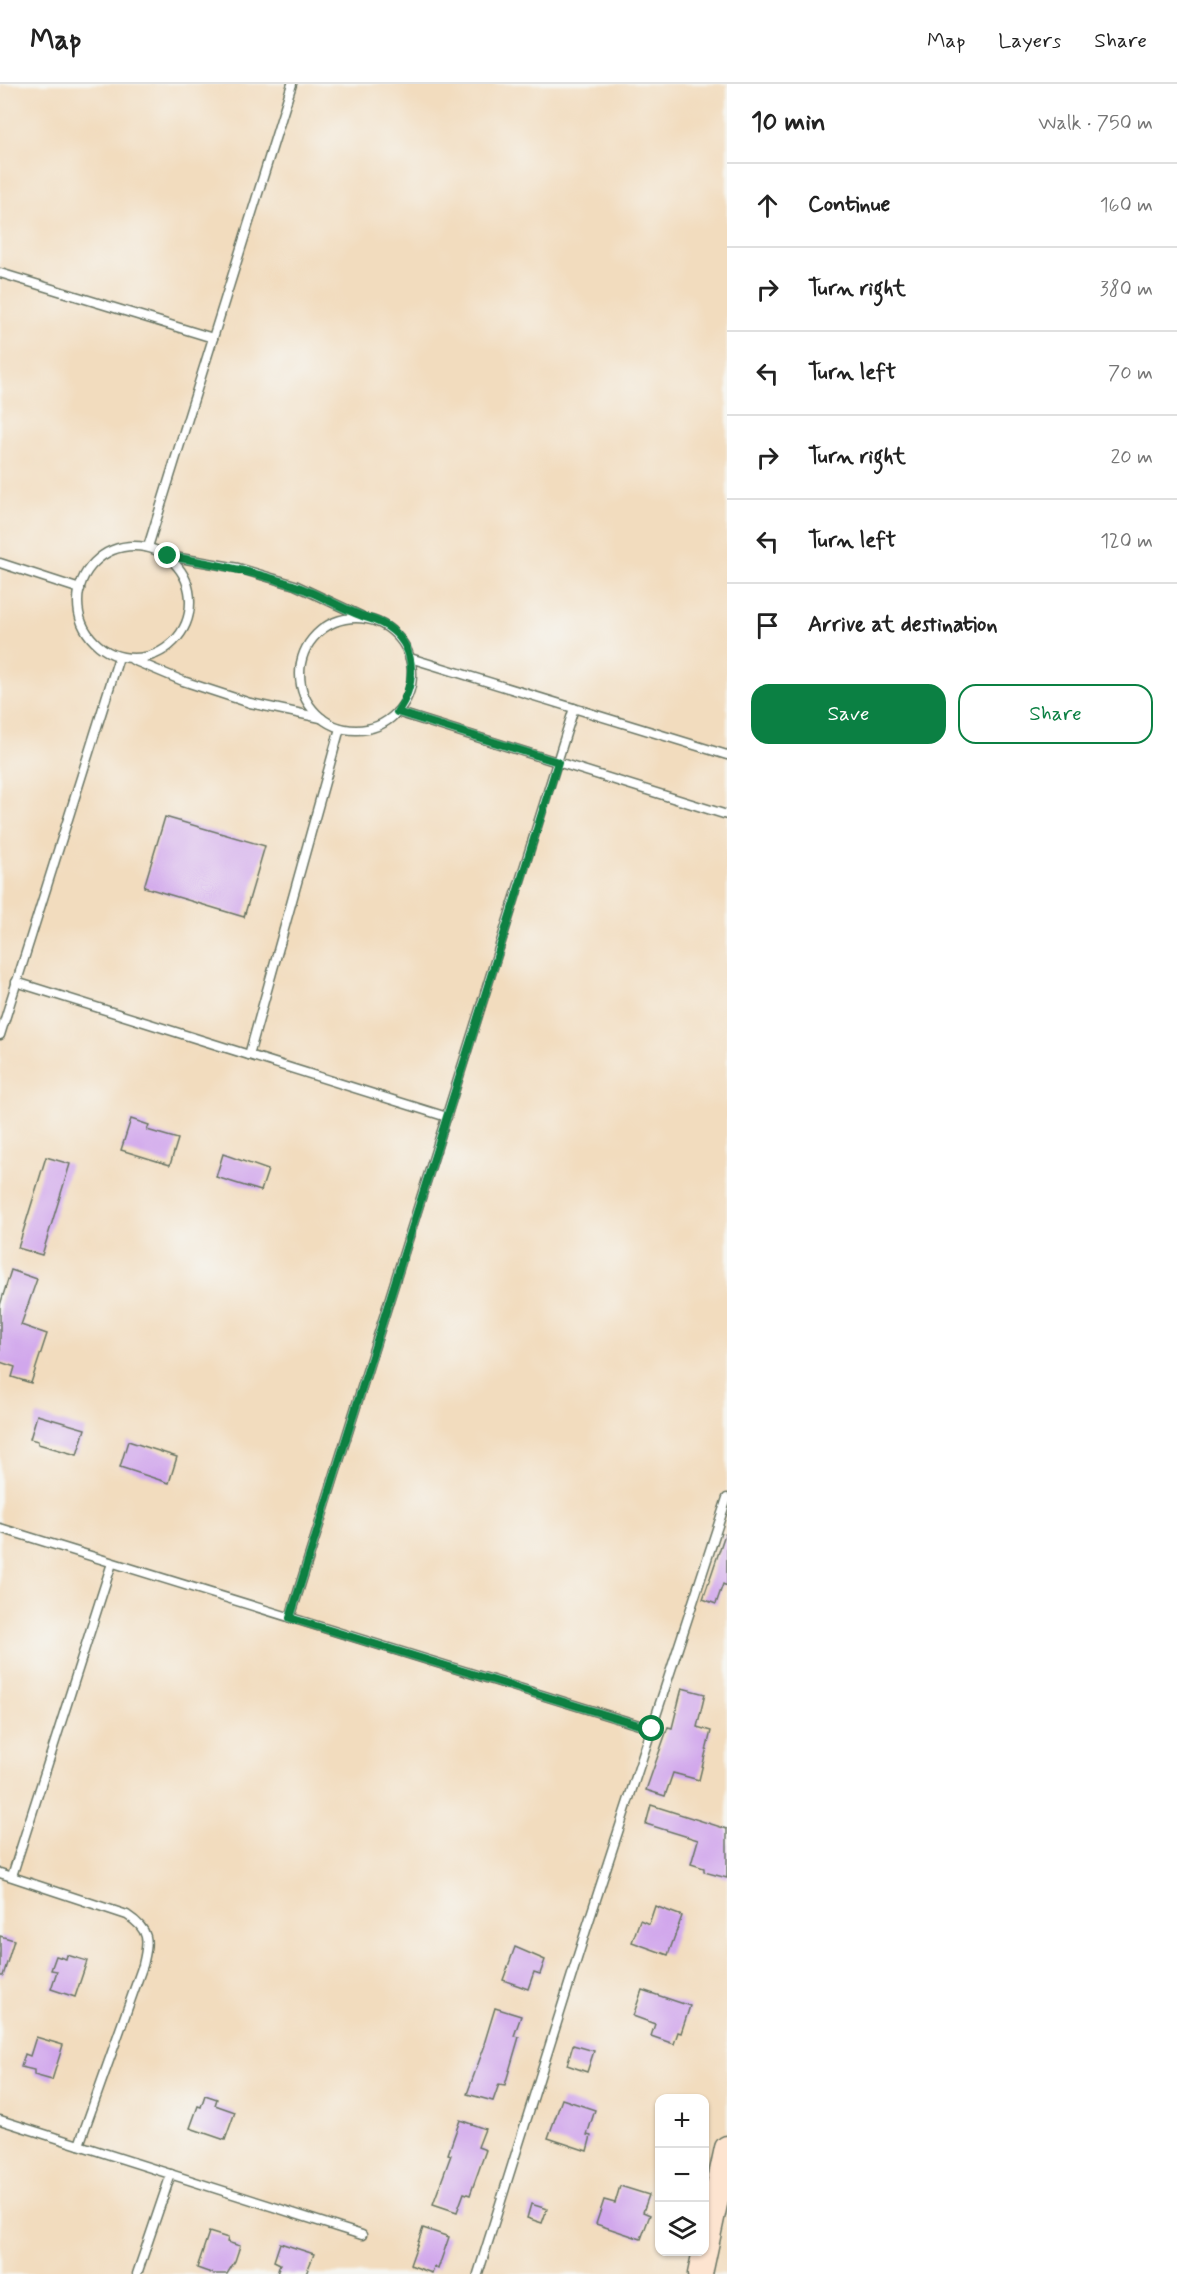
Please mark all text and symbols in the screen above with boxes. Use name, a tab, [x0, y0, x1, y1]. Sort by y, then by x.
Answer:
text: Map	[30, 23, 81, 60]
text: Map	[927, 27, 965, 55]
text: Layers	[998, 27, 1061, 55]
text: Share	[1094, 27, 1147, 55]
text: 10 min	[751, 106, 826, 140]
text: Walk · 750 m	[1038, 110, 1153, 137]
icon: ahead	[751, 189, 784, 222]
text: Continue	[808, 191, 890, 219]
text: 160 m	[1100, 192, 1153, 219]
icon: right	[751, 273, 784, 306]
text: Turn right	[808, 275, 906, 303]
text: 380 m	[1100, 276, 1153, 303]
icon: left	[751, 357, 784, 390]
text: Turn left	[808, 359, 896, 387]
text: 70 m	[1108, 360, 1153, 387]
icon: right	[751, 441, 784, 474]
text: Turn right	[808, 443, 906, 471]
text: 20 m	[1110, 444, 1153, 471]
icon: left	[751, 525, 784, 558]
text: Turn left	[808, 527, 896, 555]
text: 120 m	[1100, 528, 1153, 555]
route end	[154, 542, 180, 568]
icon: arrive	[751, 609, 784, 642]
text: Arrive at destination	[808, 611, 998, 639]
button: Save	[751, 684, 946, 744]
button: Share	[958, 684, 1153, 744]
route start	[638, 1715, 664, 1741]
map controls	[655, 2094, 709, 2256]
button: +	[655, 2094, 709, 2148]
button: −	[655, 2148, 709, 2202]
button: layers	[655, 2202, 709, 2256]

